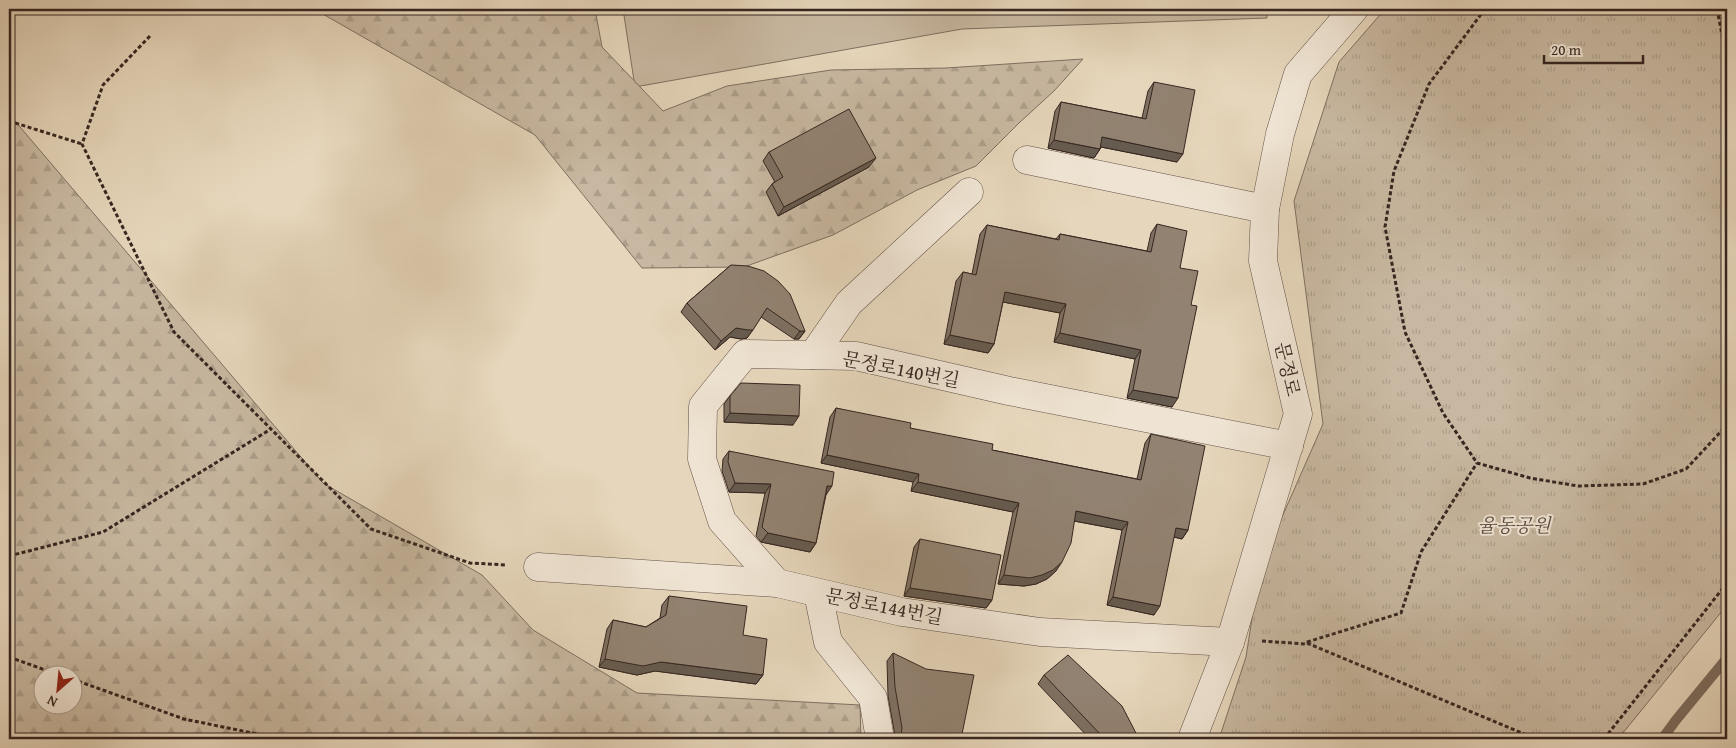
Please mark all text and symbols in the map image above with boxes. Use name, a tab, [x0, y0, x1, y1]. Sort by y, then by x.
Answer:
scale bar	[1544, 32, 1642, 64]
text: 20 m	[1551, 39, 1582, 60]
street label: 문정로	[1268, 339, 1308, 399]
street label: 문정로140번길	[840, 344, 962, 394]
park label: 율동공원	[1477, 511, 1552, 539]
street label: 문정로144번길	[823, 581, 945, 631]
north arrow	[32, 666, 82, 716]
text: N	[43, 690, 61, 713]

